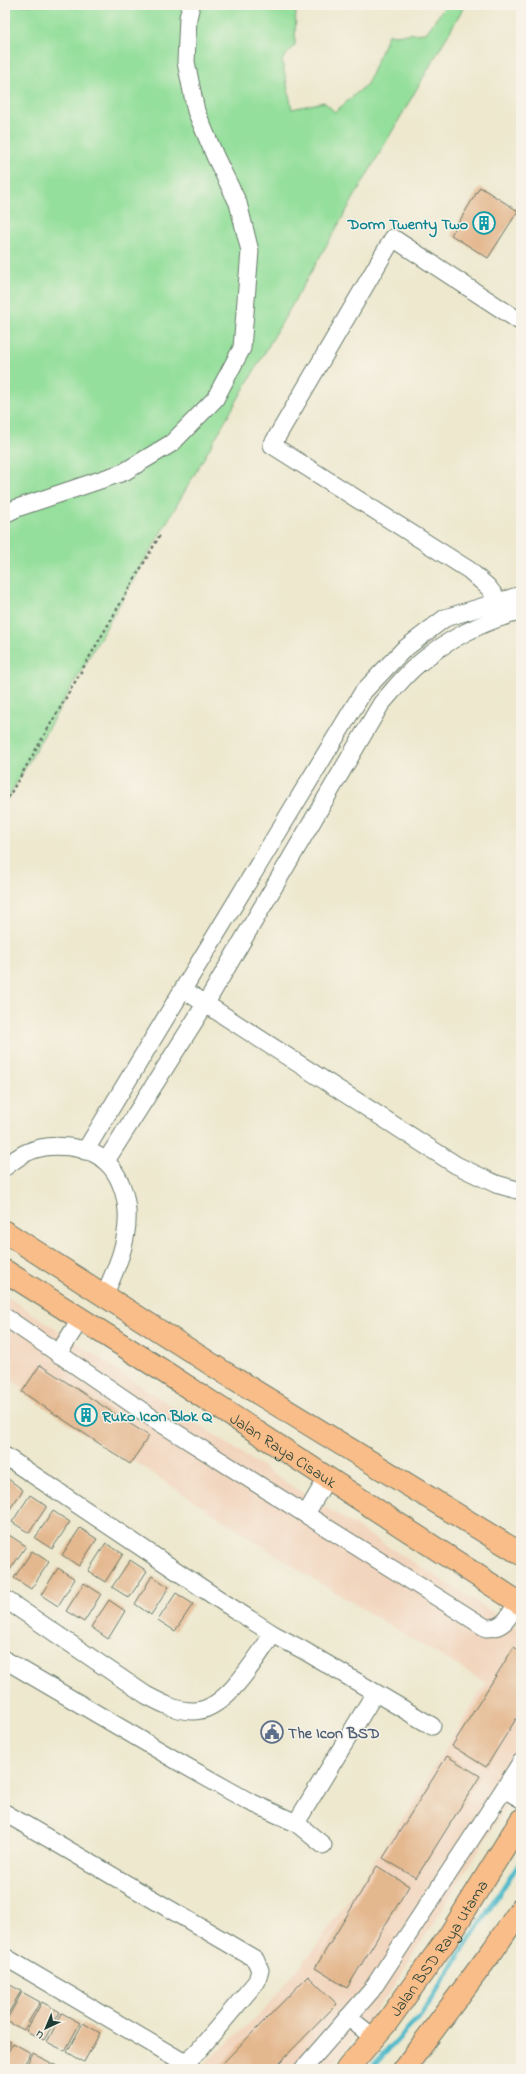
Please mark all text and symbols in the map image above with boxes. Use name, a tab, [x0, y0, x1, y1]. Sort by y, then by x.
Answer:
building icon: Dorm Twenty Two	[471, 210, 497, 236]
place label: Dorm Twenty Two	[347, 213, 468, 238]
building icon: Ruko Icon Blok Q	[73, 1402, 99, 1428]
place label: Ruko Icon Blok Q	[101, 1405, 213, 1429]
street label: Jalan Raya Cisauk	[224, 1407, 342, 1495]
public building icon: The Icon BSD	[259, 1719, 285, 1745]
place label: The Icon BSD	[288, 1722, 380, 1746]
street label: Jalan BSD Raya Utama	[385, 1876, 495, 2022]
north arrow	[26, 2008, 66, 2048]
text: U	[32, 2026, 48, 2043]

